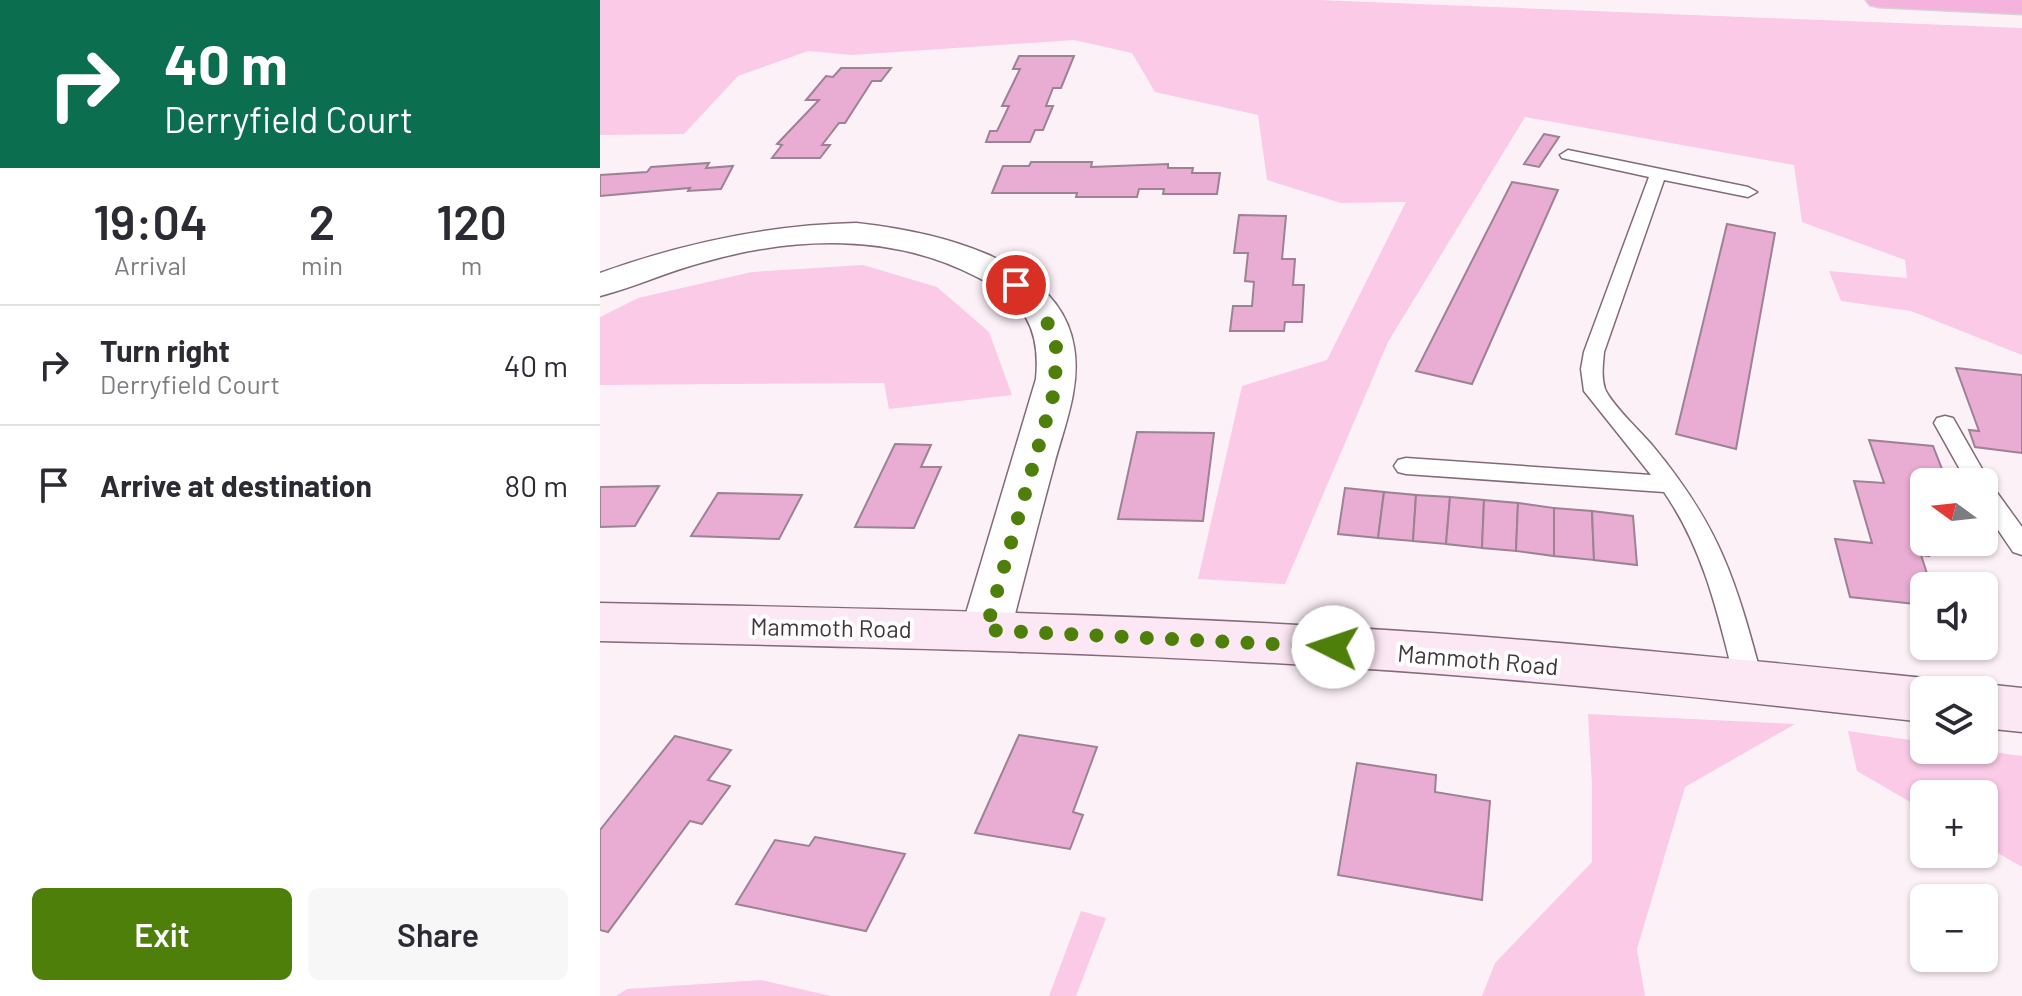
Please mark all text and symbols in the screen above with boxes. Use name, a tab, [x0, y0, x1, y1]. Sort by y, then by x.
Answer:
text: 40 m	[164, 29, 288, 96]
icon: right	[32, 32, 136, 136]
text: Derryfield Court	[164, 97, 413, 140]
text: 19:04	[93, 192, 208, 250]
text: 2	[309, 192, 335, 250]
text: 120	[436, 192, 507, 250]
text: Arrival	[114, 249, 187, 280]
text: min	[301, 249, 343, 280]
text: m	[461, 249, 482, 280]
pin	[982, 251, 1050, 319]
icon: arrive	[994, 263, 1038, 307]
text: Turn right	[100, 332, 230, 368]
icon: right	[32, 343, 76, 387]
text: 40 m	[504, 347, 568, 383]
text: Derryfield Court	[100, 368, 280, 399]
icon: arrive	[32, 463, 76, 507]
text: Arrive at destination	[100, 467, 372, 503]
text: 80 m	[505, 467, 568, 503]
north arrow	[1910, 468, 1998, 556]
map controls	[1910, 468, 1998, 972]
button: sound	[1910, 572, 1998, 660]
position arrow	[1291, 605, 1375, 689]
street label: Mammoth Road	[750, 611, 912, 643]
street label: Mammoth Road	[1396, 638, 1560, 680]
button: layers	[1910, 676, 1998, 764]
button: +	[1910, 780, 1998, 868]
button: −	[1910, 884, 1998, 972]
button: Exit	[32, 888, 292, 980]
button: Share	[308, 888, 568, 980]

